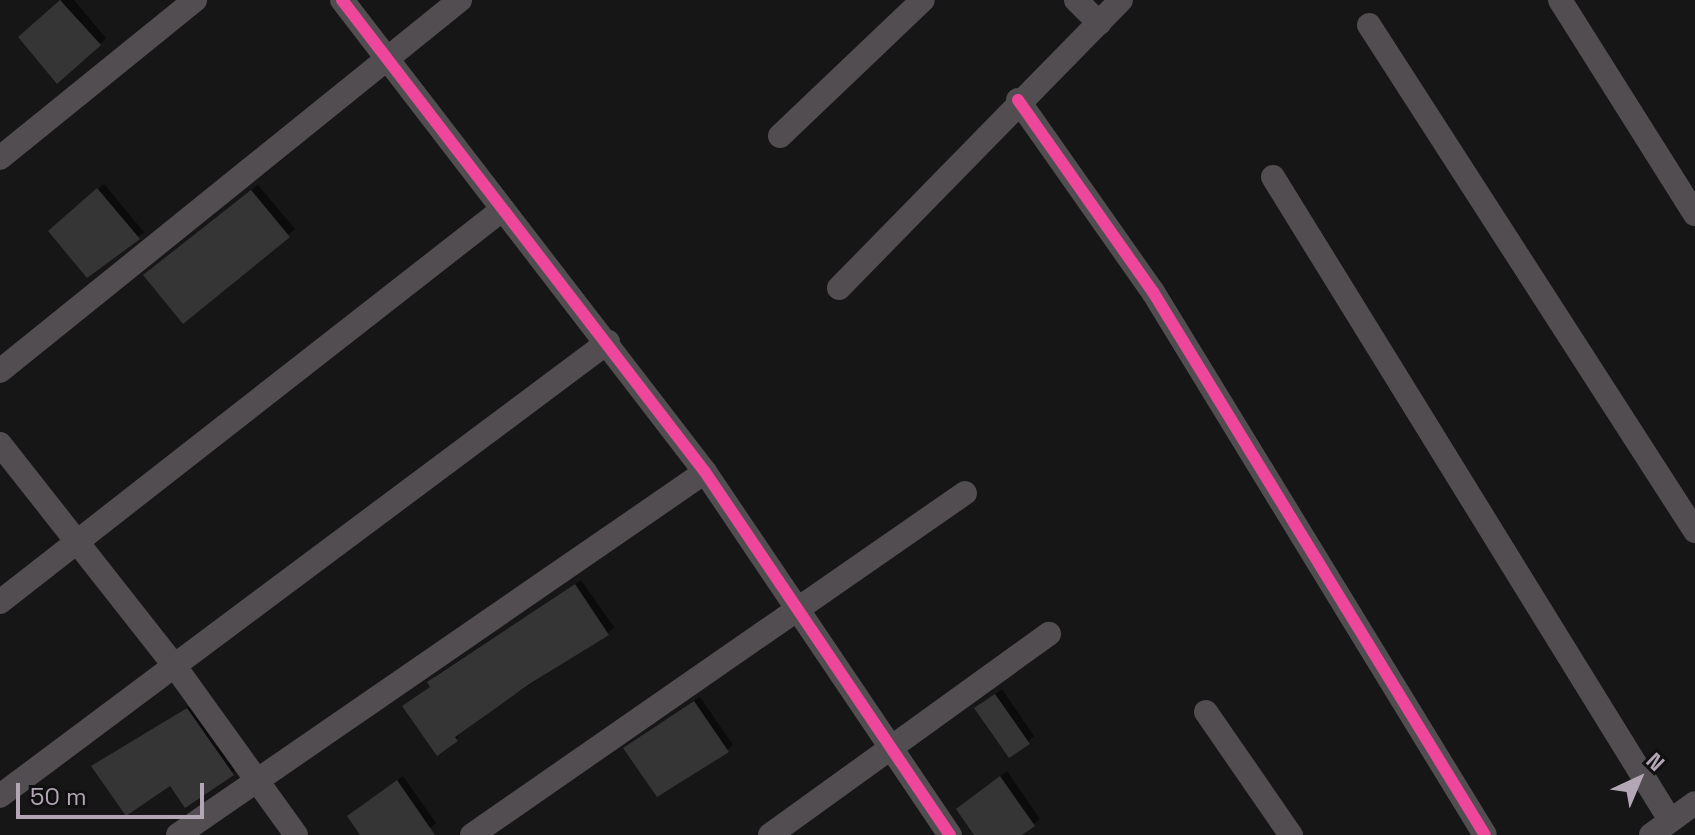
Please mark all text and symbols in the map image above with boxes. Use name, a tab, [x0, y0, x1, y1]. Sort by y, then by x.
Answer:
north arrow	[1599, 739, 1679, 819]
text: N	[1641, 747, 1671, 777]
scale bar	[20, 767, 208, 817]
text: 50 m	[30, 781, 87, 812]

